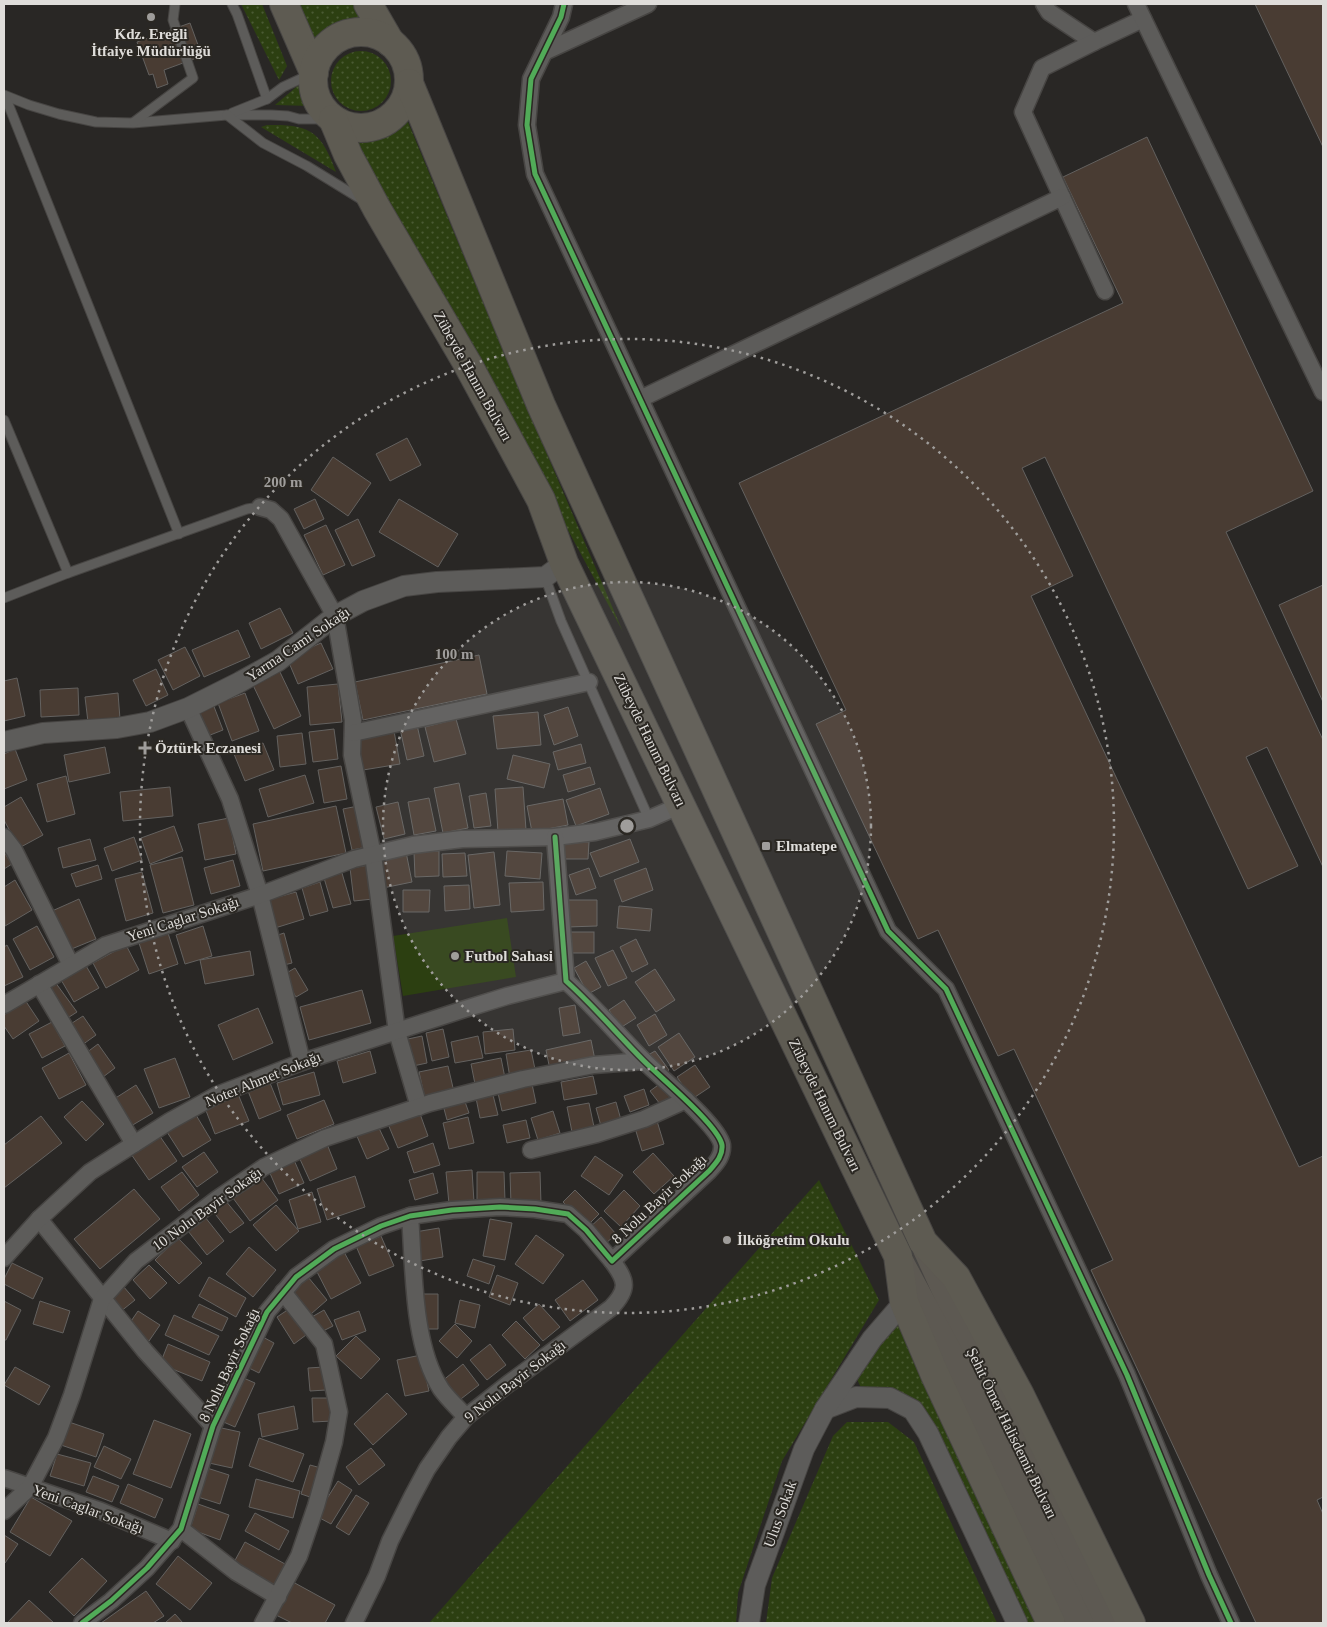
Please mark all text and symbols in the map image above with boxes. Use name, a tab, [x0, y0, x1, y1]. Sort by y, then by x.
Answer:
marker: Kdz. Ereğli İtfaiye Müdürlüğü	[145, 11, 157, 23]
place label: Kdz. Ereğli İtfaiye Müdürlüğü	[91, 26, 211, 59]
street label: Zübeyde Hanım Bulvarı	[431, 308, 515, 444]
text: 200 m	[264, 474, 303, 490]
street label: Yarma Cami Sokağı	[243, 604, 353, 684]
text: 100 m	[435, 646, 474, 662]
street label: Zübeyde Hanım Bulvarı	[611, 671, 689, 809]
place label: Öztürk Eczanesi	[155, 740, 261, 756]
marker: Öztürk Eczanesi	[139, 742, 151, 754]
centre of rings	[618, 817, 636, 835]
place label: Elmatepe	[776, 838, 837, 854]
marker: Elmatepe	[760, 840, 772, 852]
street label: Yeni Caglar Sokağı	[125, 893, 241, 945]
place label: Futbol Sahasi	[465, 948, 553, 964]
marker: Futbol Sahasi	[449, 950, 461, 962]
street label: Zübeyde Hanım Bulvarı	[786, 1036, 864, 1174]
street label: Noter Ahmet Sokağı	[203, 1048, 323, 1110]
street label: 8 Nolu Bayir Sokağı	[608, 1151, 710, 1247]
street label: 10 Nolu Bayir Sokağı	[149, 1164, 265, 1254]
place label: İlköğretim Okulu	[737, 1232, 850, 1248]
marker: İlköğretim Okulu	[721, 1234, 733, 1246]
street label: 8 Nolu Bayir Sokağı	[196, 1306, 262, 1424]
street label: 9 Nolu Bayir Sokağı	[461, 1337, 569, 1425]
street label: Şehit Ömer Halisdemir Bulvarı	[964, 1345, 1060, 1521]
street label: Ulus Sokak	[761, 1478, 800, 1549]
street label: Yeni Caglar Sokağı	[30, 1482, 146, 1536]

